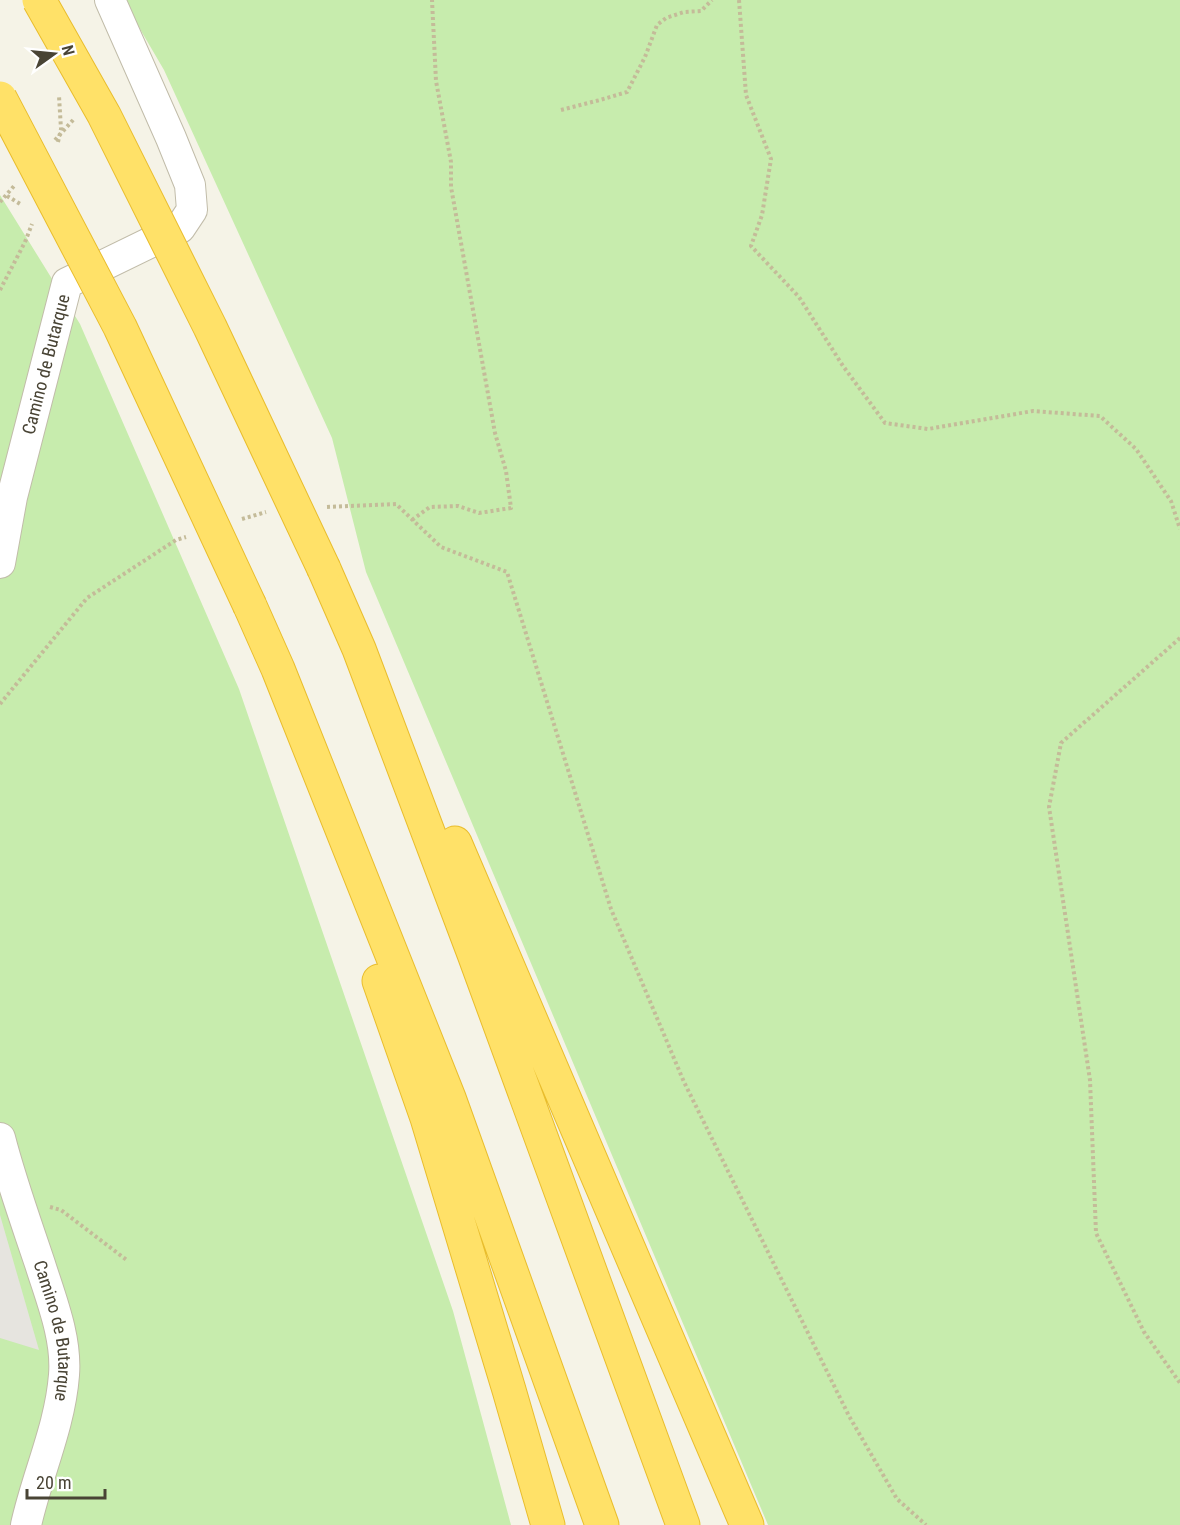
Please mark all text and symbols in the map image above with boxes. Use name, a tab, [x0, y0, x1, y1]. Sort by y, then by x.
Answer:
north arrow	[24, 24, 84, 84]
text: N	[58, 43, 78, 57]
street label: Camino de Butarque	[18, 292, 74, 437]
street label: Camino de Butarque	[29, 1258, 75, 1403]
scale bar	[27, 1462, 105, 1500]
text: 20 m	[36, 1472, 71, 1493]

